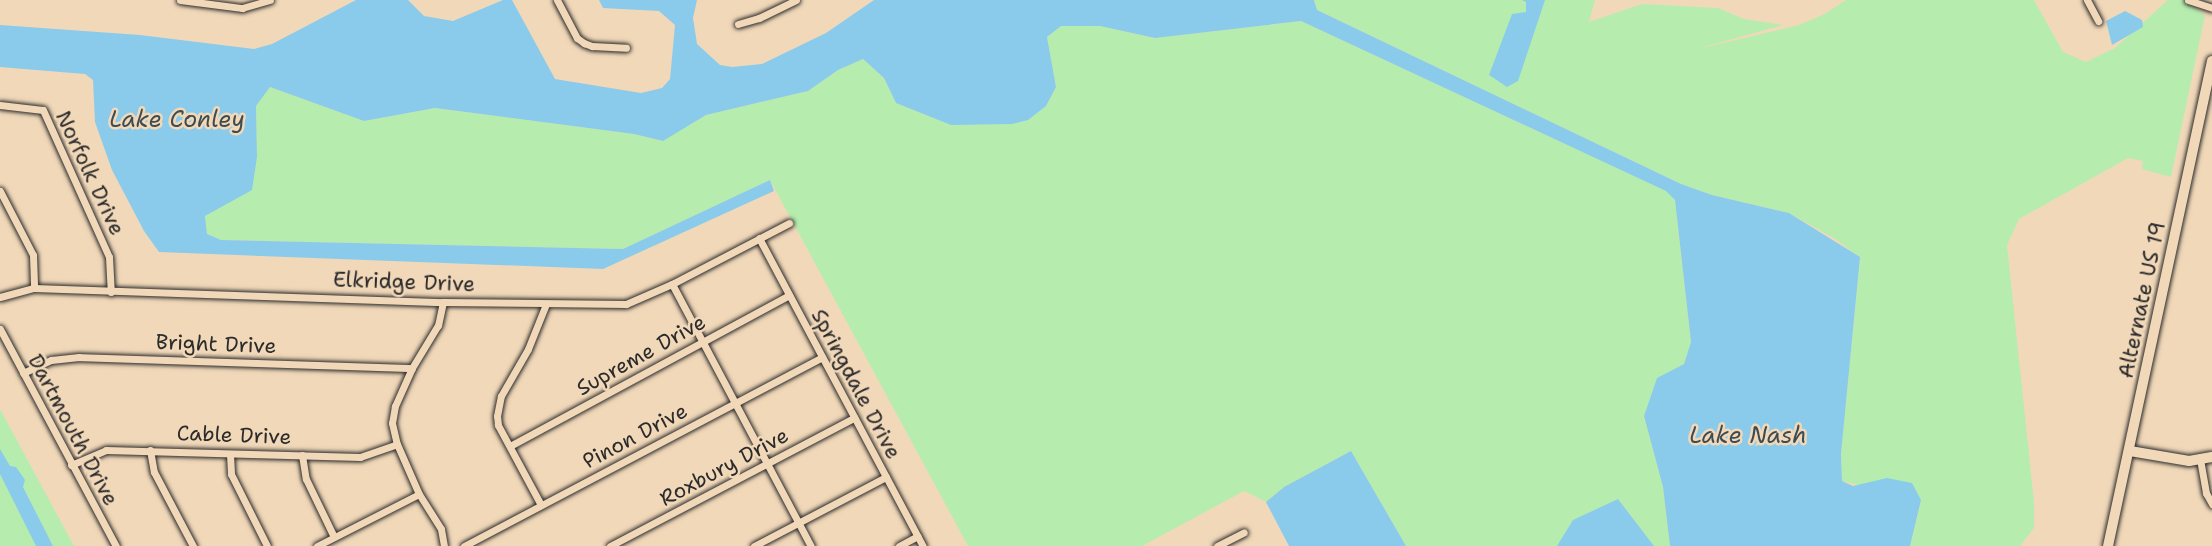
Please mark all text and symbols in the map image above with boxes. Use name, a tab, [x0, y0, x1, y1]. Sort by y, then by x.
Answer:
water label: Lake Conley	[109, 105, 245, 133]
street label: Norfolk Drive	[50, 107, 130, 239]
street label: Alternate US 19	[2113, 220, 2171, 380]
street label: Elkridge Drive	[333, 267, 475, 297]
street label: Springdale Drive	[806, 305, 906, 463]
street label: Supreme Drive	[572, 309, 710, 401]
street label: Bright Drive	[155, 329, 277, 359]
street label: Dartmouth Drive	[23, 350, 123, 510]
street label: Pinon Drive	[578, 398, 692, 474]
street label: Cable Drive	[176, 420, 292, 450]
water label: Lake Nash	[1689, 421, 1807, 449]
street label: Roxbury Drive	[655, 422, 793, 512]

